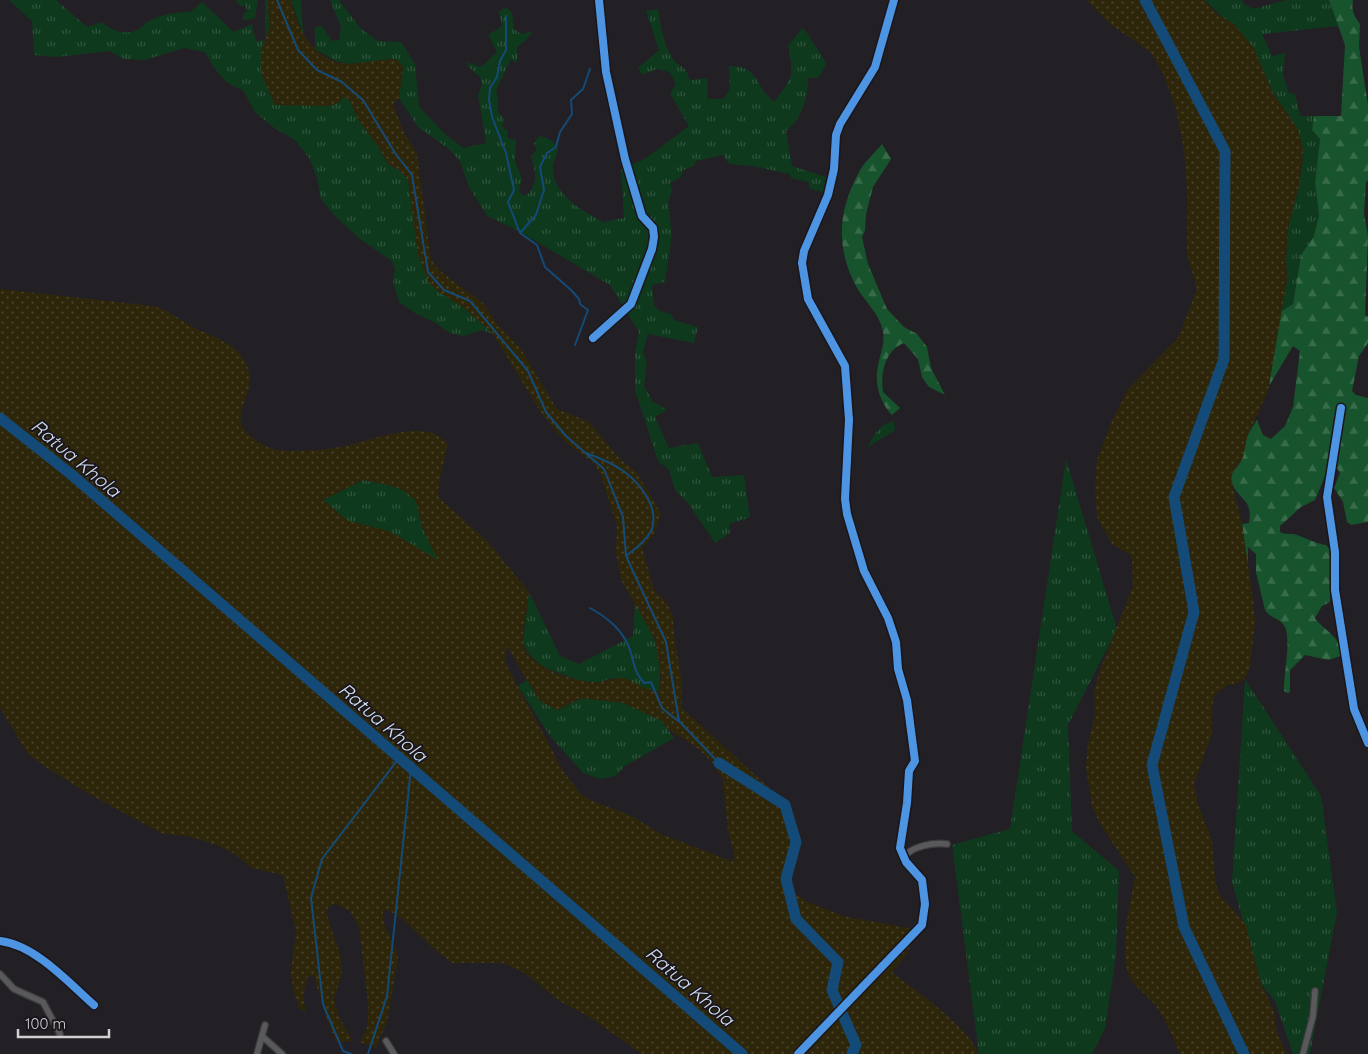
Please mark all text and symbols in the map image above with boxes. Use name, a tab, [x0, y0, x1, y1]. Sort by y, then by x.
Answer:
water label: Ratua Khola	[26, 414, 127, 503]
water label: Ratua Khola	[334, 677, 433, 768]
water label: Ratua Khola	[641, 941, 740, 1032]
scale bar	[18, 1006, 109, 1038]
text: 100 m	[25, 1014, 66, 1033]

